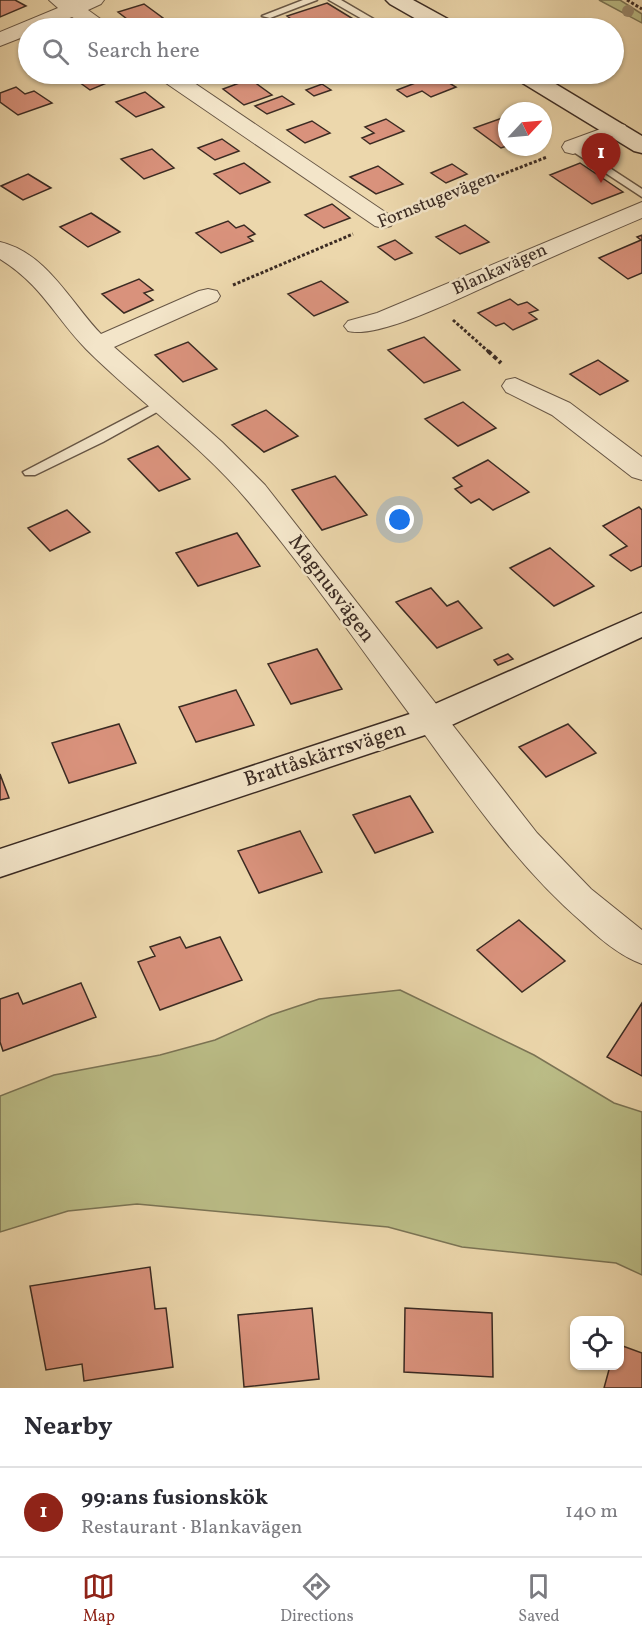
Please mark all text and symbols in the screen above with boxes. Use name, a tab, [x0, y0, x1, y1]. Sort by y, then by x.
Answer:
search box	[18, 18, 624, 84]
icon: search	[39, 35, 72, 68]
text: Search here	[87, 36, 200, 67]
north arrow	[498, 102, 552, 156]
pin: 1	[582, 134, 620, 183]
street label: Fornstugevägen	[374, 165, 500, 235]
street label: Blankavägen	[449, 238, 552, 302]
your location	[385, 505, 414, 534]
street label: Magnusvägen	[281, 529, 381, 649]
street label: Brattåskärrsvägen	[240, 715, 410, 795]
map controls	[570, 1316, 624, 1370]
button: locate	[570, 1316, 624, 1370]
text: Nearby	[24, 1409, 113, 1445]
text: 99:ans fusionskök	[81, 1483, 268, 1514]
text: 1	[39, 1498, 48, 1526]
text: 140 m	[565, 1498, 618, 1526]
text: Restaurant · Blankavägen	[81, 1514, 303, 1542]
tab: Map	[82, 1570, 115, 1628]
tab: Directions	[280, 1570, 354, 1628]
tab: Saved	[518, 1570, 560, 1628]

